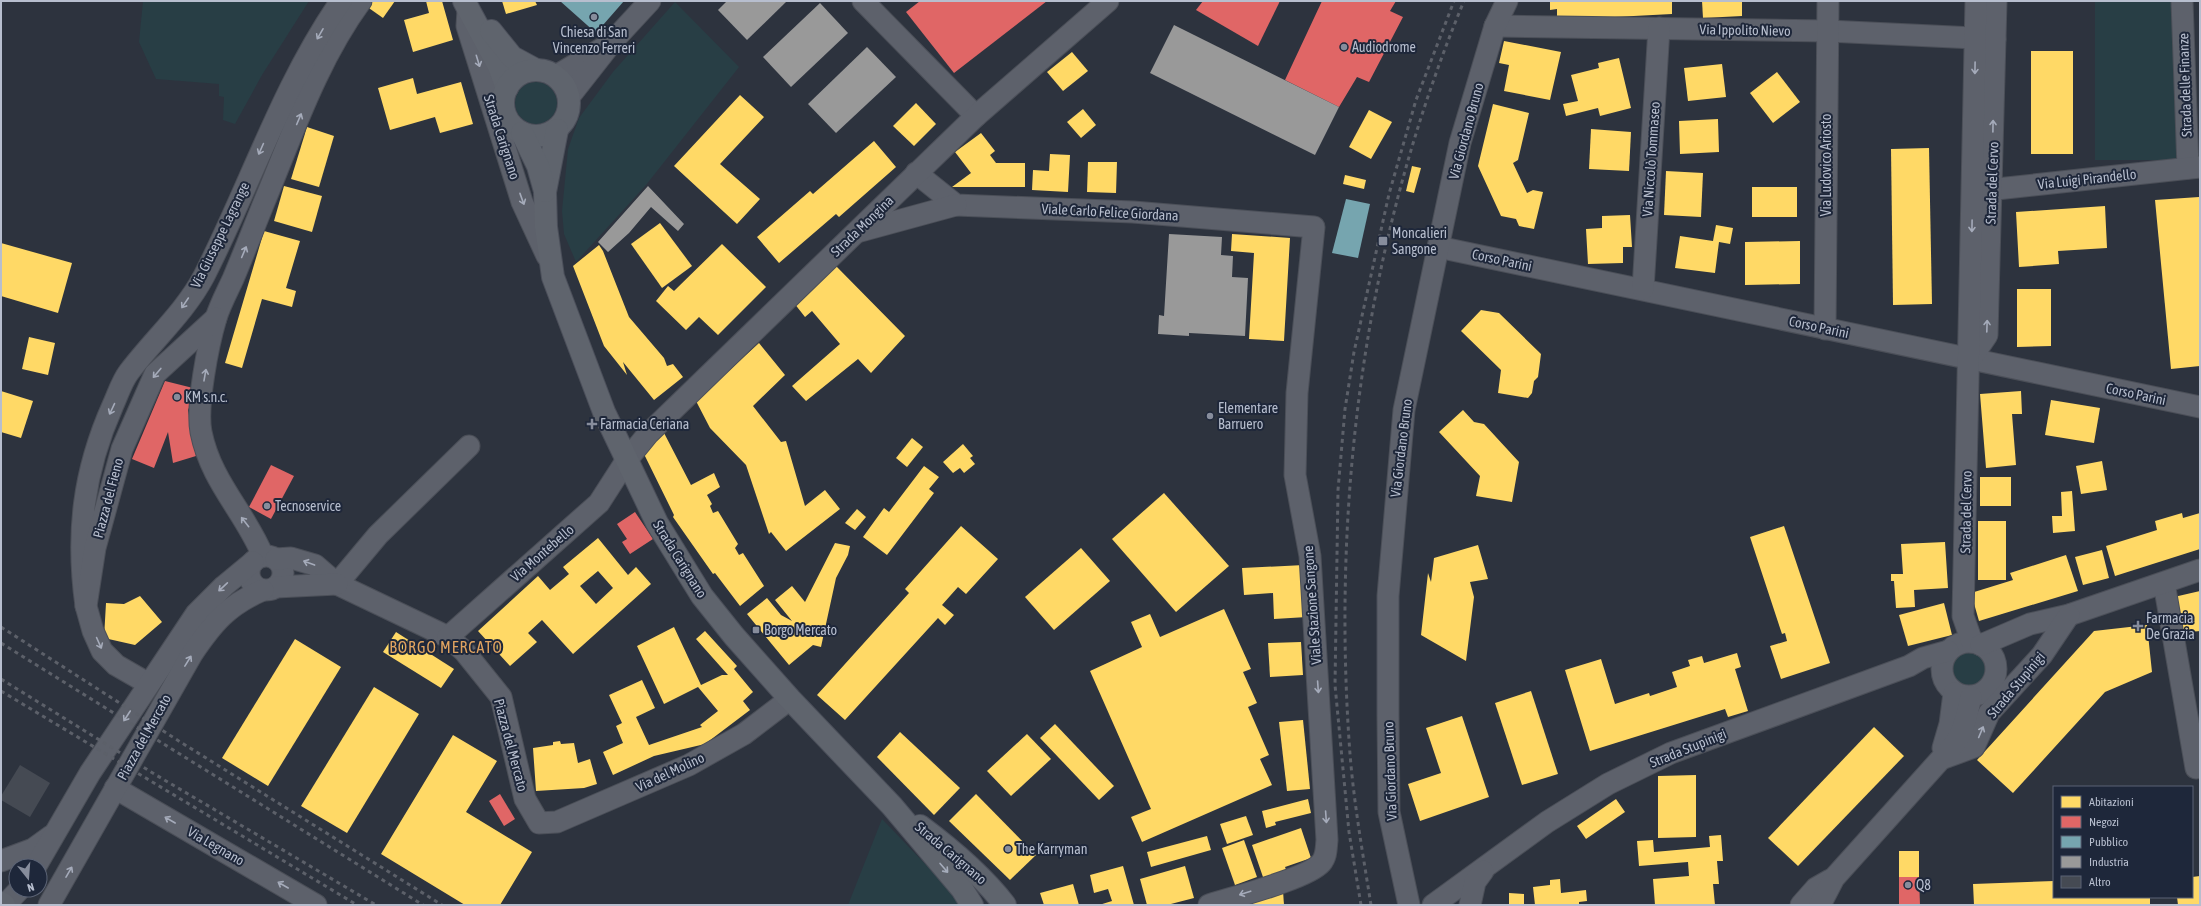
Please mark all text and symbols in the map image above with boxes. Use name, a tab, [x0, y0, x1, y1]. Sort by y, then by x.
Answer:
marker: Chiesa di San Vincenzo Ferreri	[589, 12, 599, 22]
street label: Via Ippolito Nievo	[1699, 21, 1791, 39]
place label: Chiesa di San Vincenzo Ferreri	[553, 24, 635, 56]
one-way arrow	[316, 28, 324, 40]
street label: Strada delle Finanze	[2175, 33, 2195, 137]
place label: Audiodrome	[1352, 39, 1416, 55]
marker: Audiodrome	[1339, 42, 1349, 52]
one-way arrow	[475, 55, 482, 68]
one-way arrow	[1971, 61, 1979, 74]
street label: Via Giordano Bruno	[1445, 81, 1487, 181]
street label: Strada Carignano	[481, 93, 523, 181]
street label: Via Niccolò Tommaseo	[1639, 101, 1663, 217]
one-way arrow	[296, 113, 303, 125]
street label: Via Ludovico Ariosto	[1818, 114, 1834, 216]
one-way arrow	[1989, 120, 1997, 133]
street label: Strada del Cervo	[1983, 141, 2001, 225]
one-way arrow	[257, 143, 264, 155]
street label: Via Luigi Pirandello	[2037, 166, 2137, 192]
street label: Via Giuseppe Lagrange	[187, 179, 253, 291]
one-way arrow	[518, 192, 526, 204]
street label: Strada Mongina	[827, 192, 897, 260]
street label: Viale Carlo Felice Giordana	[1041, 200, 1179, 224]
one-way arrow	[1968, 219, 1976, 232]
place label: Moncalieri Sangone	[1392, 225, 1447, 257]
marker: Moncalieri Sangone	[1377, 235, 1389, 247]
one-way arrow	[241, 246, 248, 258]
street label: Corso Parini	[1471, 246, 1533, 274]
one-way arrow	[181, 298, 190, 309]
street label: Corso Parini	[1788, 313, 1850, 341]
one-way arrow	[1983, 320, 1991, 333]
one-way arrow	[153, 368, 162, 379]
one-way arrow	[201, 369, 209, 382]
street label: Corso Parini	[2105, 380, 2167, 408]
place label: KM s.n.c.	[185, 389, 228, 405]
marker: KM s.n.c.	[172, 392, 182, 402]
street label: Via Giordano Bruno	[1387, 398, 1415, 498]
place label: Elementare Barruero	[1218, 400, 1278, 432]
one-way arrow	[108, 403, 115, 415]
marker: Elementare Barruero	[1205, 411, 1215, 421]
place label: Farmacia Ceriana	[600, 416, 689, 432]
marker: Farmacia Ceriana	[587, 419, 597, 429]
street label: Piazza del Fieno	[90, 456, 126, 540]
street label: Strada del Cervo	[1957, 470, 1975, 554]
place label: Tecnoservice	[275, 498, 341, 514]
marker: Tecnoservice	[262, 501, 272, 511]
one-way arrow	[241, 517, 249, 528]
street label: Strada Carignano	[650, 517, 710, 601]
street label: Via Montebello	[507, 521, 577, 585]
street label: Viale Stazione Sangone	[1300, 545, 1324, 665]
one-way arrow	[304, 559, 316, 567]
one-way arrow	[218, 583, 228, 592]
place label: Farmacia De Grazia	[2146, 610, 2195, 642]
marker: Farmacia De Grazia	[2133, 621, 2143, 631]
place label: Borgo Mercato	[764, 622, 837, 638]
marker: Borgo Mercato	[751, 625, 761, 635]
one-way arrow	[95, 637, 103, 649]
district label: BORGO MERCATO	[389, 638, 503, 656]
street label: Strada Stupinigi	[1984, 649, 2048, 721]
one-way arrow	[184, 655, 192, 667]
one-way arrow	[1314, 680, 1321, 693]
street label: Piazza del Mercato	[114, 691, 174, 783]
street label: Piazza del Mercato	[491, 697, 531, 793]
one-way arrow	[123, 711, 131, 722]
street label: Via Giordano Bruno	[1380, 721, 1400, 821]
street label: Strada Stupinigi	[1647, 725, 1729, 771]
one-way arrow	[1978, 727, 1985, 739]
street label: Via del Molino	[633, 749, 707, 795]
legend	[2053, 786, 2193, 898]
text: Abitazioni	[2089, 795, 2134, 809]
one-way arrow	[1322, 810, 1329, 823]
one-way arrow	[164, 815, 176, 823]
text: Negozi	[2089, 815, 2119, 829]
street label: Strada Carignano	[912, 819, 990, 887]
street label: Via Legnano	[185, 823, 247, 869]
text: Pubblico	[2089, 835, 2128, 849]
place label: The Karryman	[1016, 841, 1087, 857]
marker: The Karryman	[1003, 844, 1013, 854]
text: Industria	[2089, 855, 2129, 869]
north arrow	[8, 858, 48, 898]
one-way arrow	[939, 863, 948, 873]
one-way arrow	[66, 866, 74, 878]
text: Altro	[2089, 875, 2111, 889]
place label: Q8	[1916, 877, 1931, 893]
marker: Q8	[1903, 880, 1913, 890]
text: N	[26, 881, 36, 894]
one-way arrow	[277, 881, 289, 889]
one-way arrow	[1239, 890, 1252, 897]

